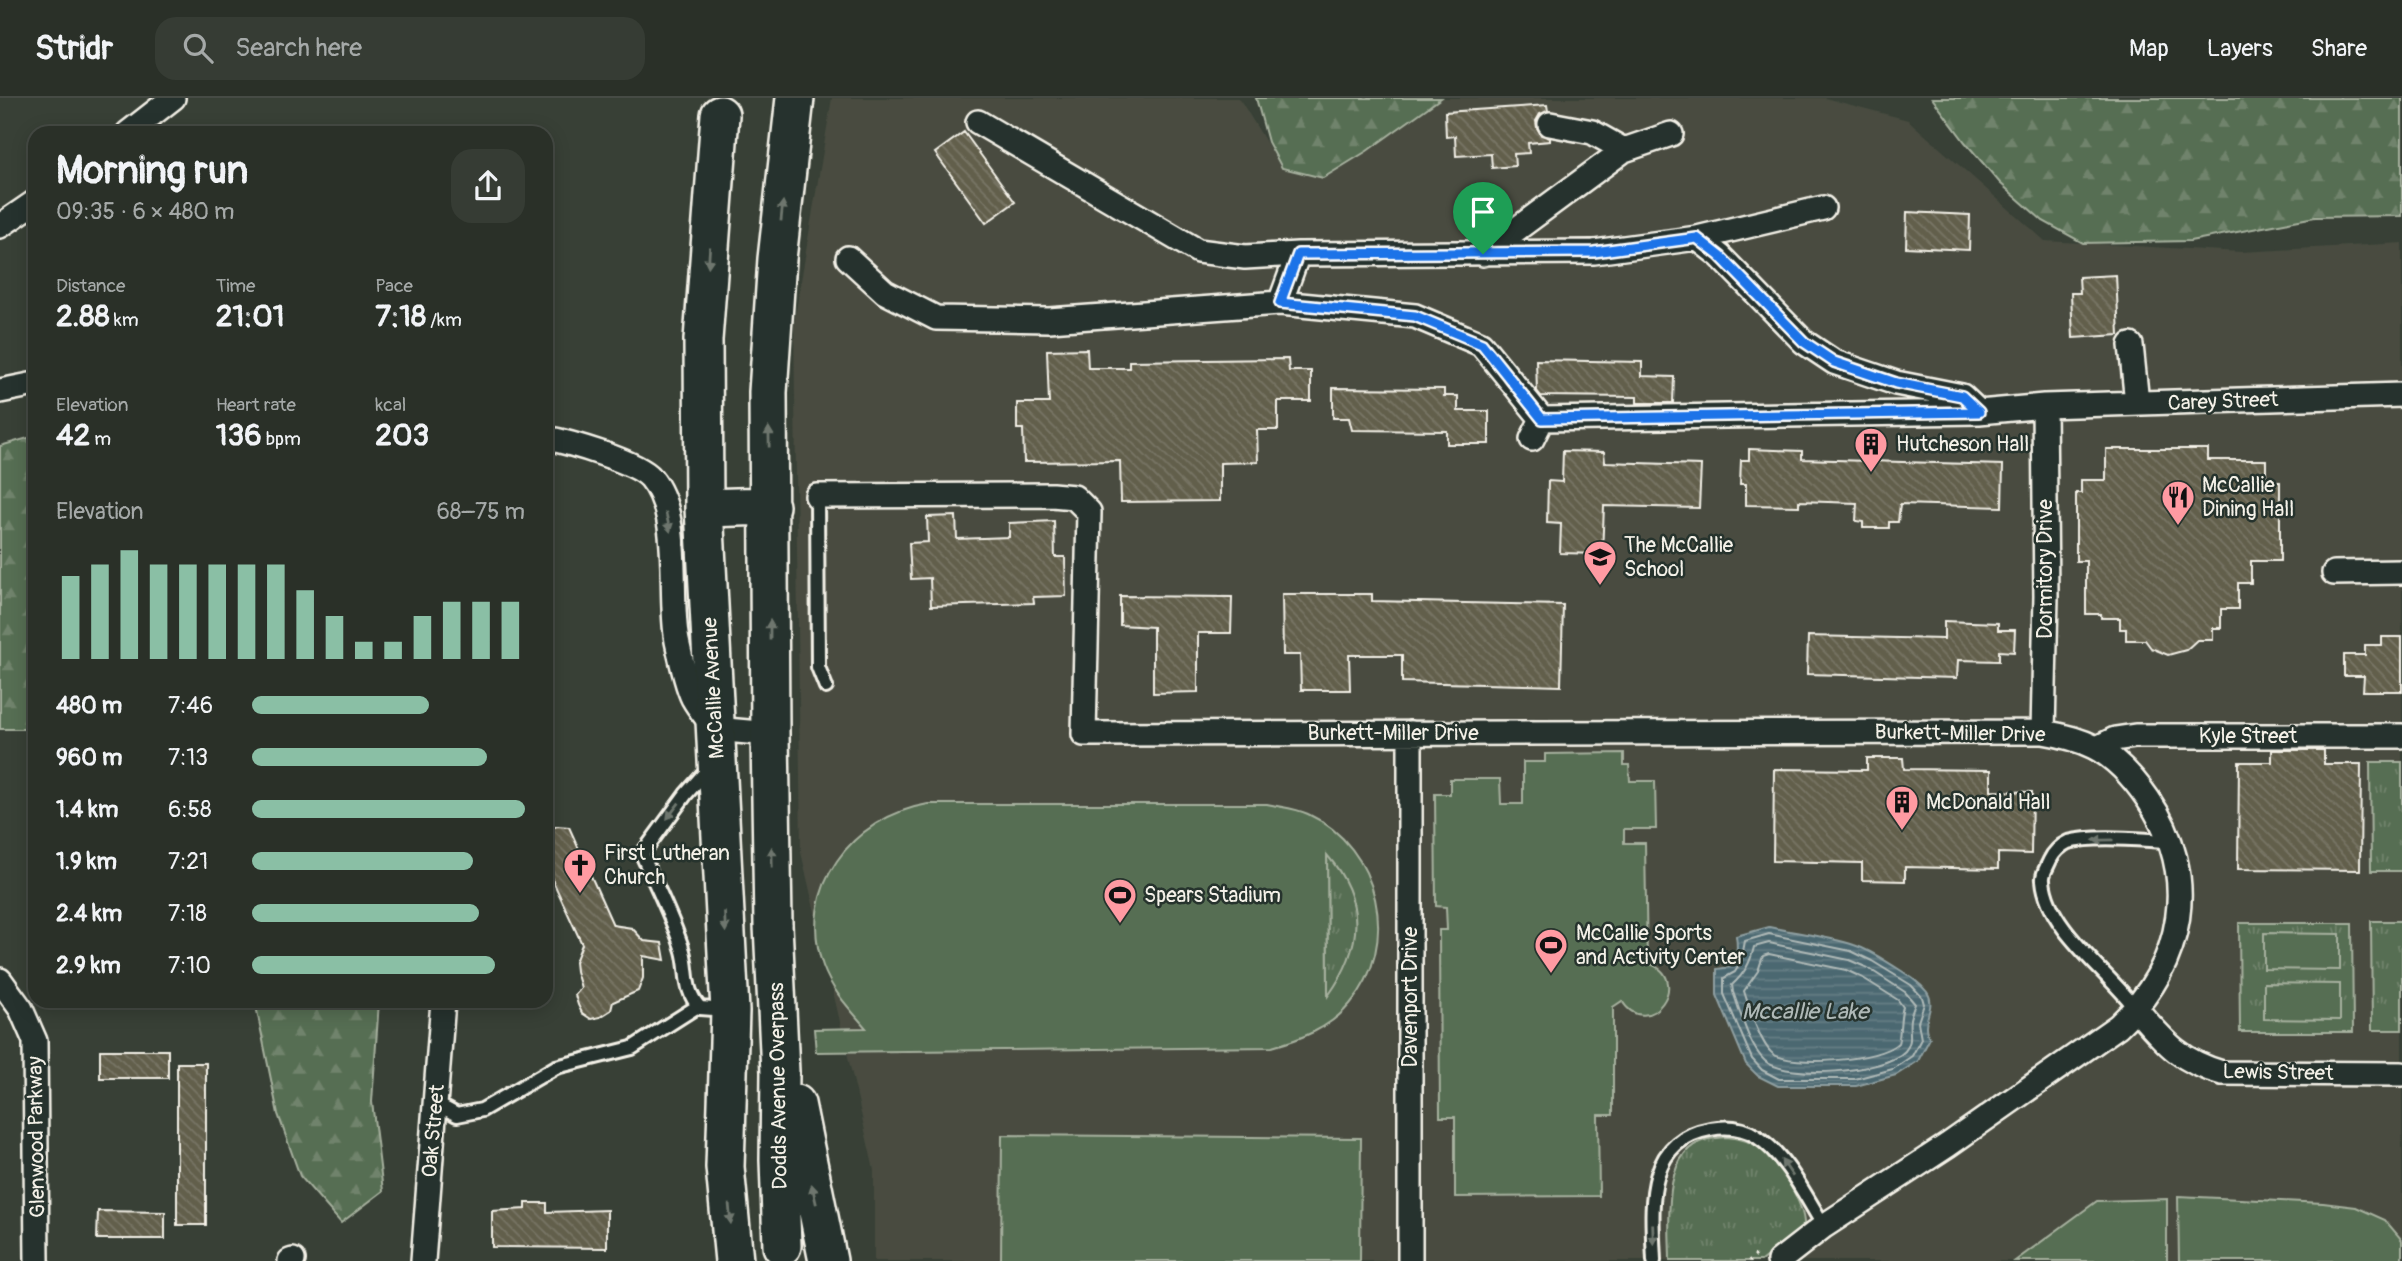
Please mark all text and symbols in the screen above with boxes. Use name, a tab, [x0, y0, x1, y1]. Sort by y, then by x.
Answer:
search box	[155, 17, 645, 80]
text: Stridr	[35, 28, 113, 69]
icon: search	[179, 29, 217, 67]
text: Search here	[235, 32, 362, 64]
text: Map	[2129, 34, 2169, 63]
text: Layers	[2207, 34, 2273, 63]
text: Share	[2311, 34, 2367, 63]
text: Morning run	[56, 147, 248, 195]
button: share	[451, 149, 525, 223]
pin	[1453, 182, 1513, 254]
icon: arrive	[1464, 193, 1502, 231]
text: 09:35 · 6 × 480 m	[56, 197, 234, 226]
one-way arrow	[777, 199, 788, 221]
one-way arrow	[704, 246, 715, 268]
text: Distance	[56, 274, 125, 298]
text: Time	[216, 274, 255, 298]
text: Pace	[375, 274, 413, 298]
text: 2.88	[56, 298, 110, 335]
text: 21:01	[216, 298, 284, 335]
text: 7:18	[375, 298, 426, 335]
text: km	[110, 308, 139, 332]
text: /km	[426, 308, 462, 332]
street label: Carey Street	[2167, 386, 2279, 417]
text: Elevation	[56, 393, 128, 417]
text: Heart rate	[216, 393, 296, 417]
text: kcal	[375, 393, 406, 417]
text: 42	[56, 417, 90, 454]
text: 136	[216, 417, 262, 454]
text: 203	[375, 417, 429, 454]
building icon: Hutcheson Hall	[1852, 425, 1890, 474]
one-way arrow	[763, 426, 774, 448]
text: m	[90, 427, 111, 451]
text: bpm	[262, 427, 301, 451]
place label: Hutcheson Hall	[1896, 431, 2029, 458]
place label: McCallie Dining Hall	[2202, 472, 2294, 523]
restaurant icon: McCallie Dining Hall	[2159, 478, 2197, 527]
text: Elevation	[56, 497, 144, 526]
text: 68–75 m	[436, 497, 525, 526]
street label: Dormitory Drive	[2032, 498, 2059, 639]
one-way arrow	[663, 511, 674, 533]
place label: The McCallie School	[1624, 532, 1734, 583]
school or university icon: The McCallie School	[1581, 538, 1619, 587]
street label: McCallie Avenue	[696, 616, 731, 759]
one-way arrow	[764, 618, 776, 640]
text: 480 m	[56, 691, 122, 720]
text: 7:46	[168, 691, 213, 720]
street label: Burkett-Miller Drive	[1874, 719, 2046, 749]
street label: Burkett-Miller Drive	[1307, 720, 1479, 747]
street label: Kyle Street	[2199, 723, 2298, 750]
text: 960 m	[56, 743, 122, 772]
text: 7:13	[168, 743, 208, 772]
building icon: McDonald Hall	[1883, 783, 1921, 832]
place label: McDonald Hall	[1926, 789, 2051, 816]
text: 1.4 km	[56, 795, 118, 824]
text: 6:58	[168, 795, 212, 824]
one-way arrow	[667, 802, 681, 820]
one-way arrow	[2092, 834, 2114, 846]
place label: First Lutheran Church	[604, 840, 730, 891]
church icon: First Lutheran Church	[561, 846, 599, 895]
one-way arrow	[766, 846, 778, 868]
text: 1.9 km	[56, 847, 117, 876]
text: 7:21	[168, 847, 208, 876]
sports icon: Spears Stadium	[1101, 876, 1139, 925]
place label: Spears Stadium	[1144, 882, 1281, 909]
text: 2.4 km	[56, 899, 122, 928]
text: 7:18	[168, 899, 207, 928]
one-way arrow	[720, 911, 731, 933]
place label: McCallie Sports and Activity Center	[1576, 920, 1746, 971]
street label: Davenport Drive	[1397, 926, 1424, 1067]
sports icon: McCallie Sports and Activity Center	[1532, 926, 1570, 975]
text: 2.9 km	[56, 951, 121, 980]
text: 7:10	[168, 951, 211, 980]
street label: Dodds Avenue Overpass	[763, 982, 794, 1190]
water label: Mccallie Lake	[1742, 997, 1871, 1026]
street label: Glenwood Parkway	[22, 1056, 51, 1218]
street label: Lewis Street	[2222, 1058, 2334, 1087]
street label: Oak Street	[416, 1083, 451, 1179]
one-way arrow	[1780, 1159, 1794, 1177]
one-way arrow	[808, 1183, 819, 1205]
one-way arrow	[724, 1203, 735, 1225]
one-way arrow	[1647, 1223, 1658, 1245]

